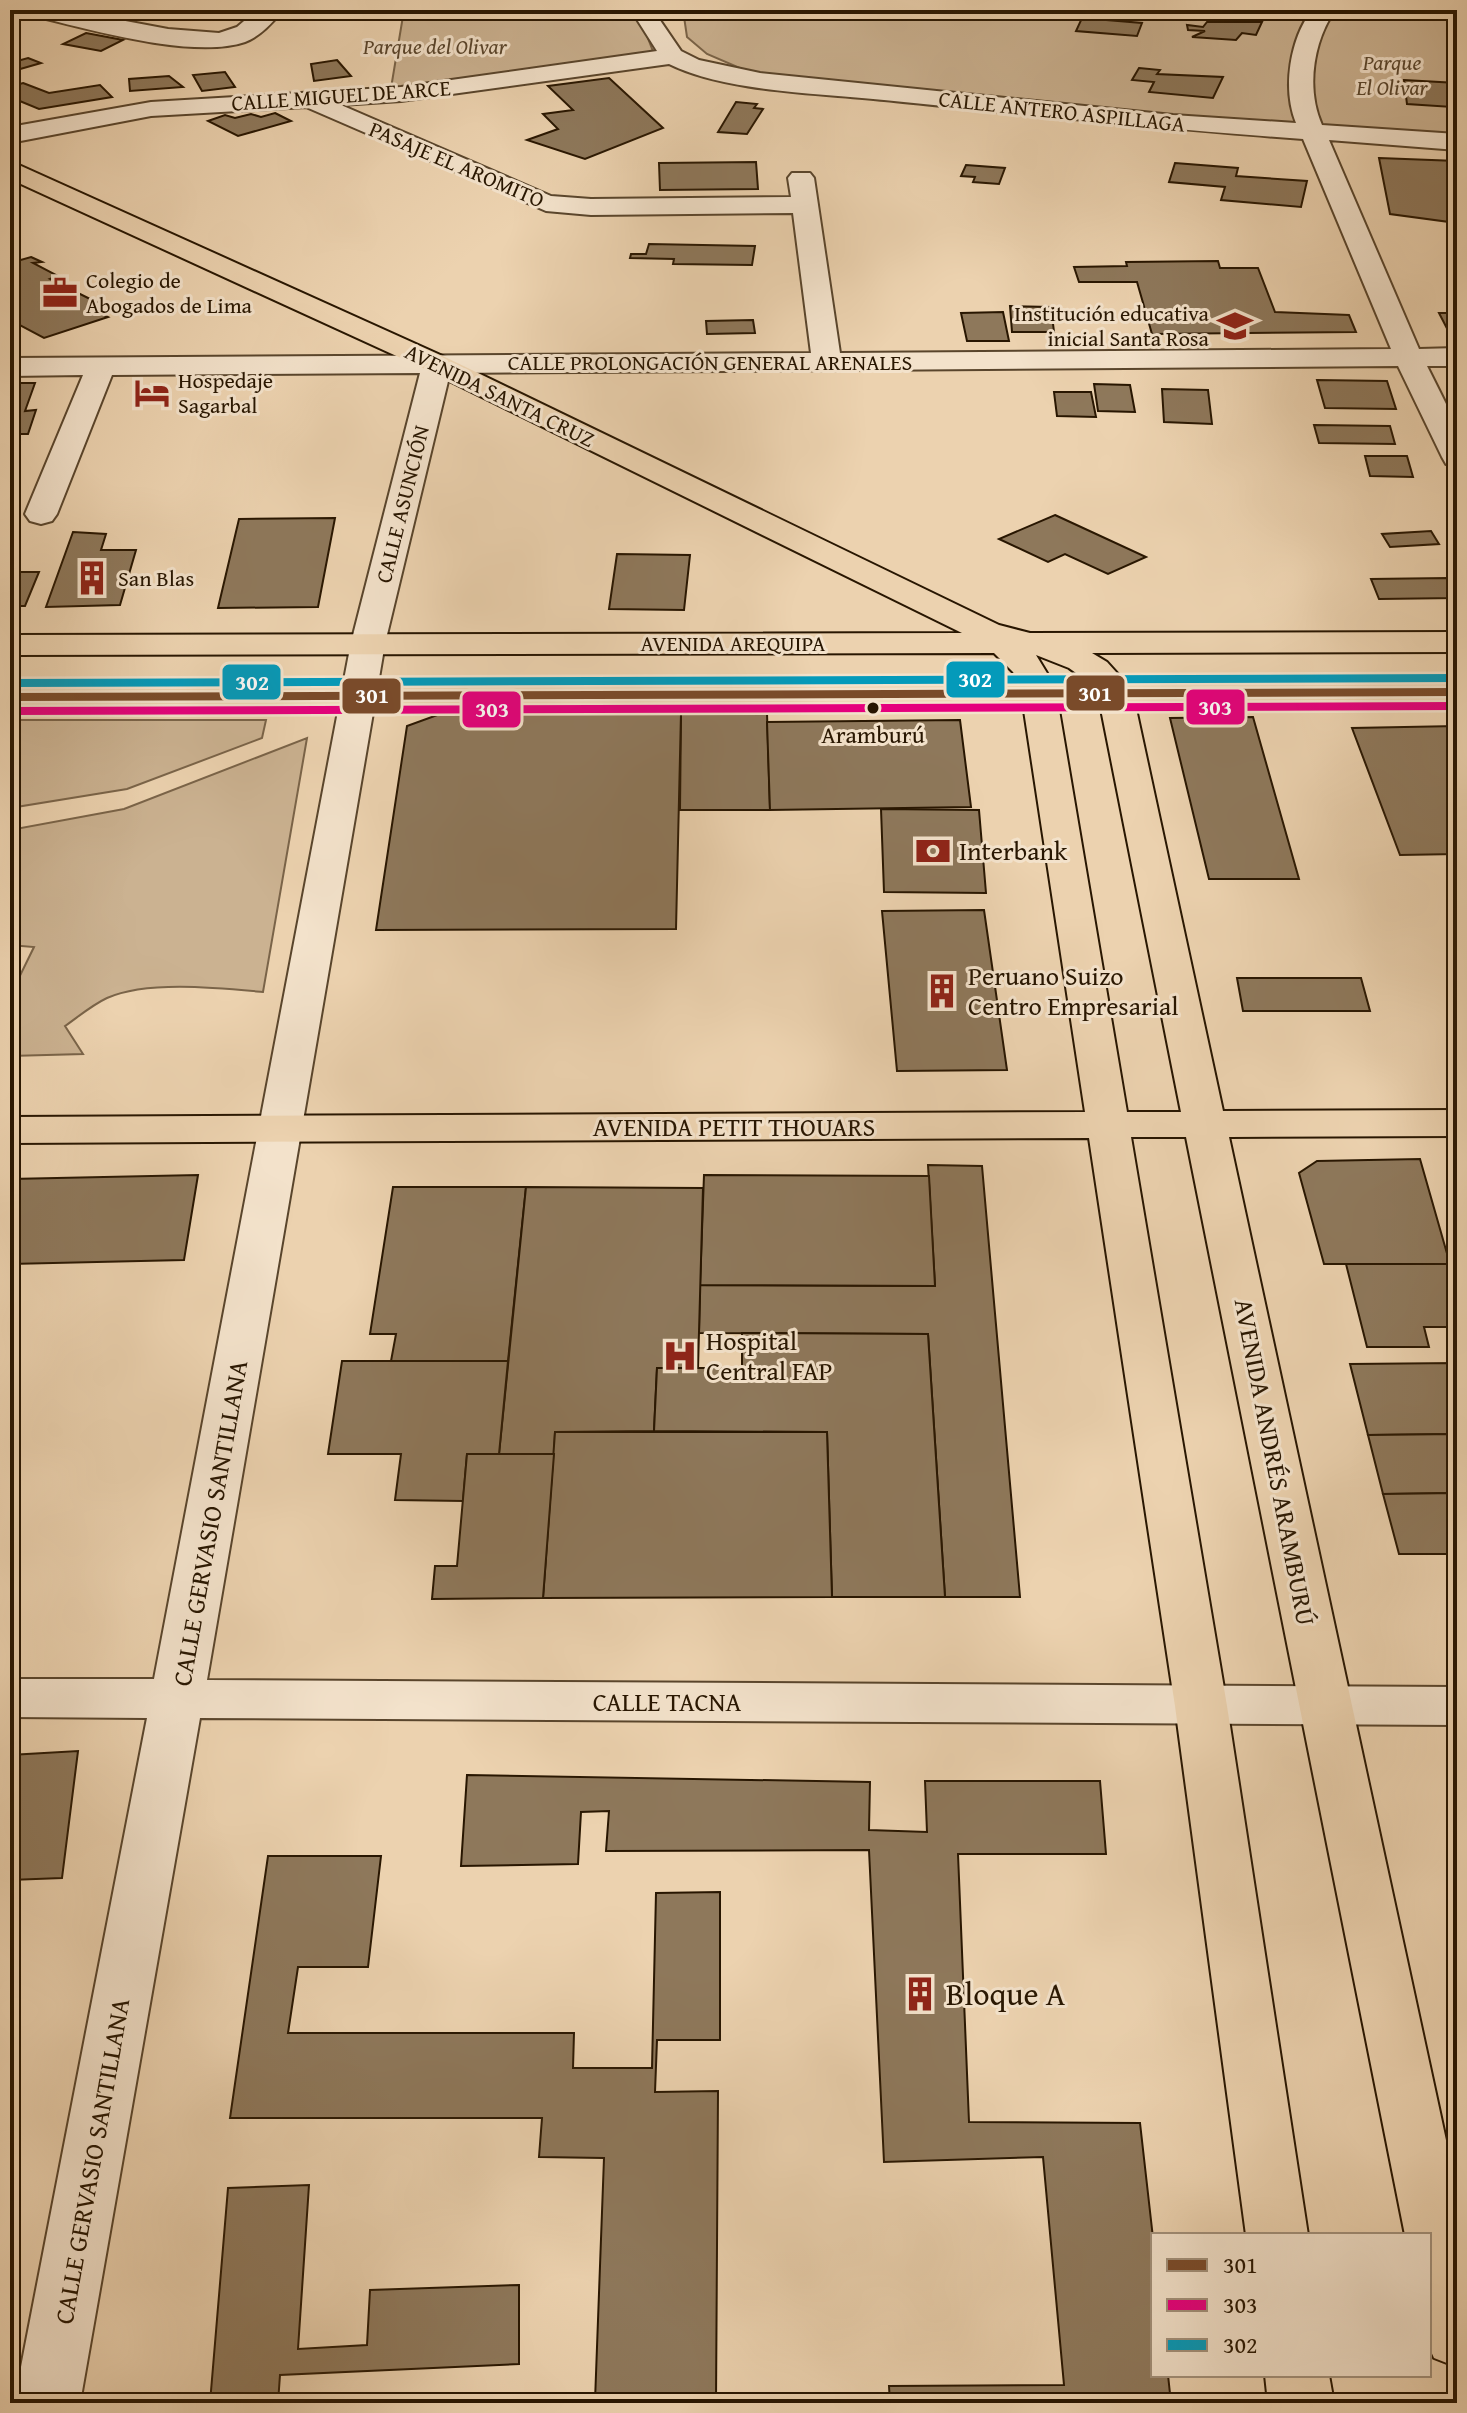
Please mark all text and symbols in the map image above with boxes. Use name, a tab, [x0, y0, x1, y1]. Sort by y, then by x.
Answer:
park label: Parque del Olivar	[362, 30, 508, 62]
park label: Parque El Olivar	[1355, 46, 1429, 103]
street label: CALLE MIGUEL DE ARCE	[230, 71, 452, 119]
street label: CALLE ANTERO ASPILLAGA	[937, 82, 1187, 140]
street label: PASAJE EL AROMITO	[364, 113, 550, 215]
place label: Colegio de Abogados de Lima	[86, 264, 253, 321]
office icon: Colegio de Abogados de Lima	[41, 274, 79, 312]
place label: Institución educativa inicial Santa Rosa	[1014, 297, 1210, 354]
school or university icon: Institución educativa inicial Santa Rosa	[1216, 307, 1254, 345]
street label: AVENIDA SANTA CRUZ	[400, 335, 600, 455]
street label: CALLE PROLONGACIÓN GENERAL ARENALES	[508, 346, 912, 378]
place label: Hospedaje Sagarbal	[178, 364, 273, 421]
hotel icon: Hospedaje Sagarbal	[133, 374, 171, 412]
street label: CALLE ASUNCIÓN	[367, 422, 437, 586]
building icon: San Blas	[73, 559, 111, 597]
place label: San Blas	[118, 562, 194, 594]
street label: AVENIDA AREQUIPA	[641, 627, 826, 659]
line badge: 302	[945, 660, 1006, 699]
line badge: 302	[221, 663, 282, 701]
text: 302	[958, 663, 992, 695]
text: 302	[235, 666, 269, 698]
line badge: 301	[1065, 674, 1126, 712]
line badge: 301	[341, 677, 402, 715]
text: 301	[1078, 677, 1112, 709]
text: 301	[355, 679, 389, 711]
line badge: 303	[1185, 688, 1246, 726]
line badge: 303	[461, 690, 522, 729]
text: 303	[1198, 691, 1232, 723]
text: 303	[475, 693, 509, 725]
marker: Aramburú	[865, 700, 881, 716]
place label: Aramburú	[821, 717, 925, 752]
place label: Interbank	[959, 831, 1068, 870]
bank icon: Interbank	[914, 832, 952, 870]
place label: Peruano Suizo Centro Empresarial	[968, 956, 1179, 1025]
building icon: Peruano Suizo Centro Empresarial	[923, 972, 961, 1010]
street label: AVENIDA PETIT THOUARS	[593, 1107, 875, 1146]
street label: AVENIDA ANDRÉS ARAMBURÚ	[1225, 1295, 1326, 1629]
place label: Hospital Central FAP	[706, 1321, 832, 1390]
hospital icon: Hospital Central FAP	[661, 1337, 699, 1375]
street label: CALLE GERVASIO SANTILLANA	[162, 1357, 257, 1689]
street label: CALLE TACNA	[593, 1682, 742, 1721]
place label: Bloque A	[946, 1970, 1066, 2017]
building icon: Bloque A	[901, 1975, 939, 2013]
street label: CALLE GERVASIO SANTILLANA	[44, 1995, 139, 2327]
legend	[1151, 2233, 1431, 2377]
text: 301	[1223, 2247, 1258, 2282]
text: 303	[1223, 2287, 1258, 2322]
text: 302	[1223, 2327, 1258, 2362]

